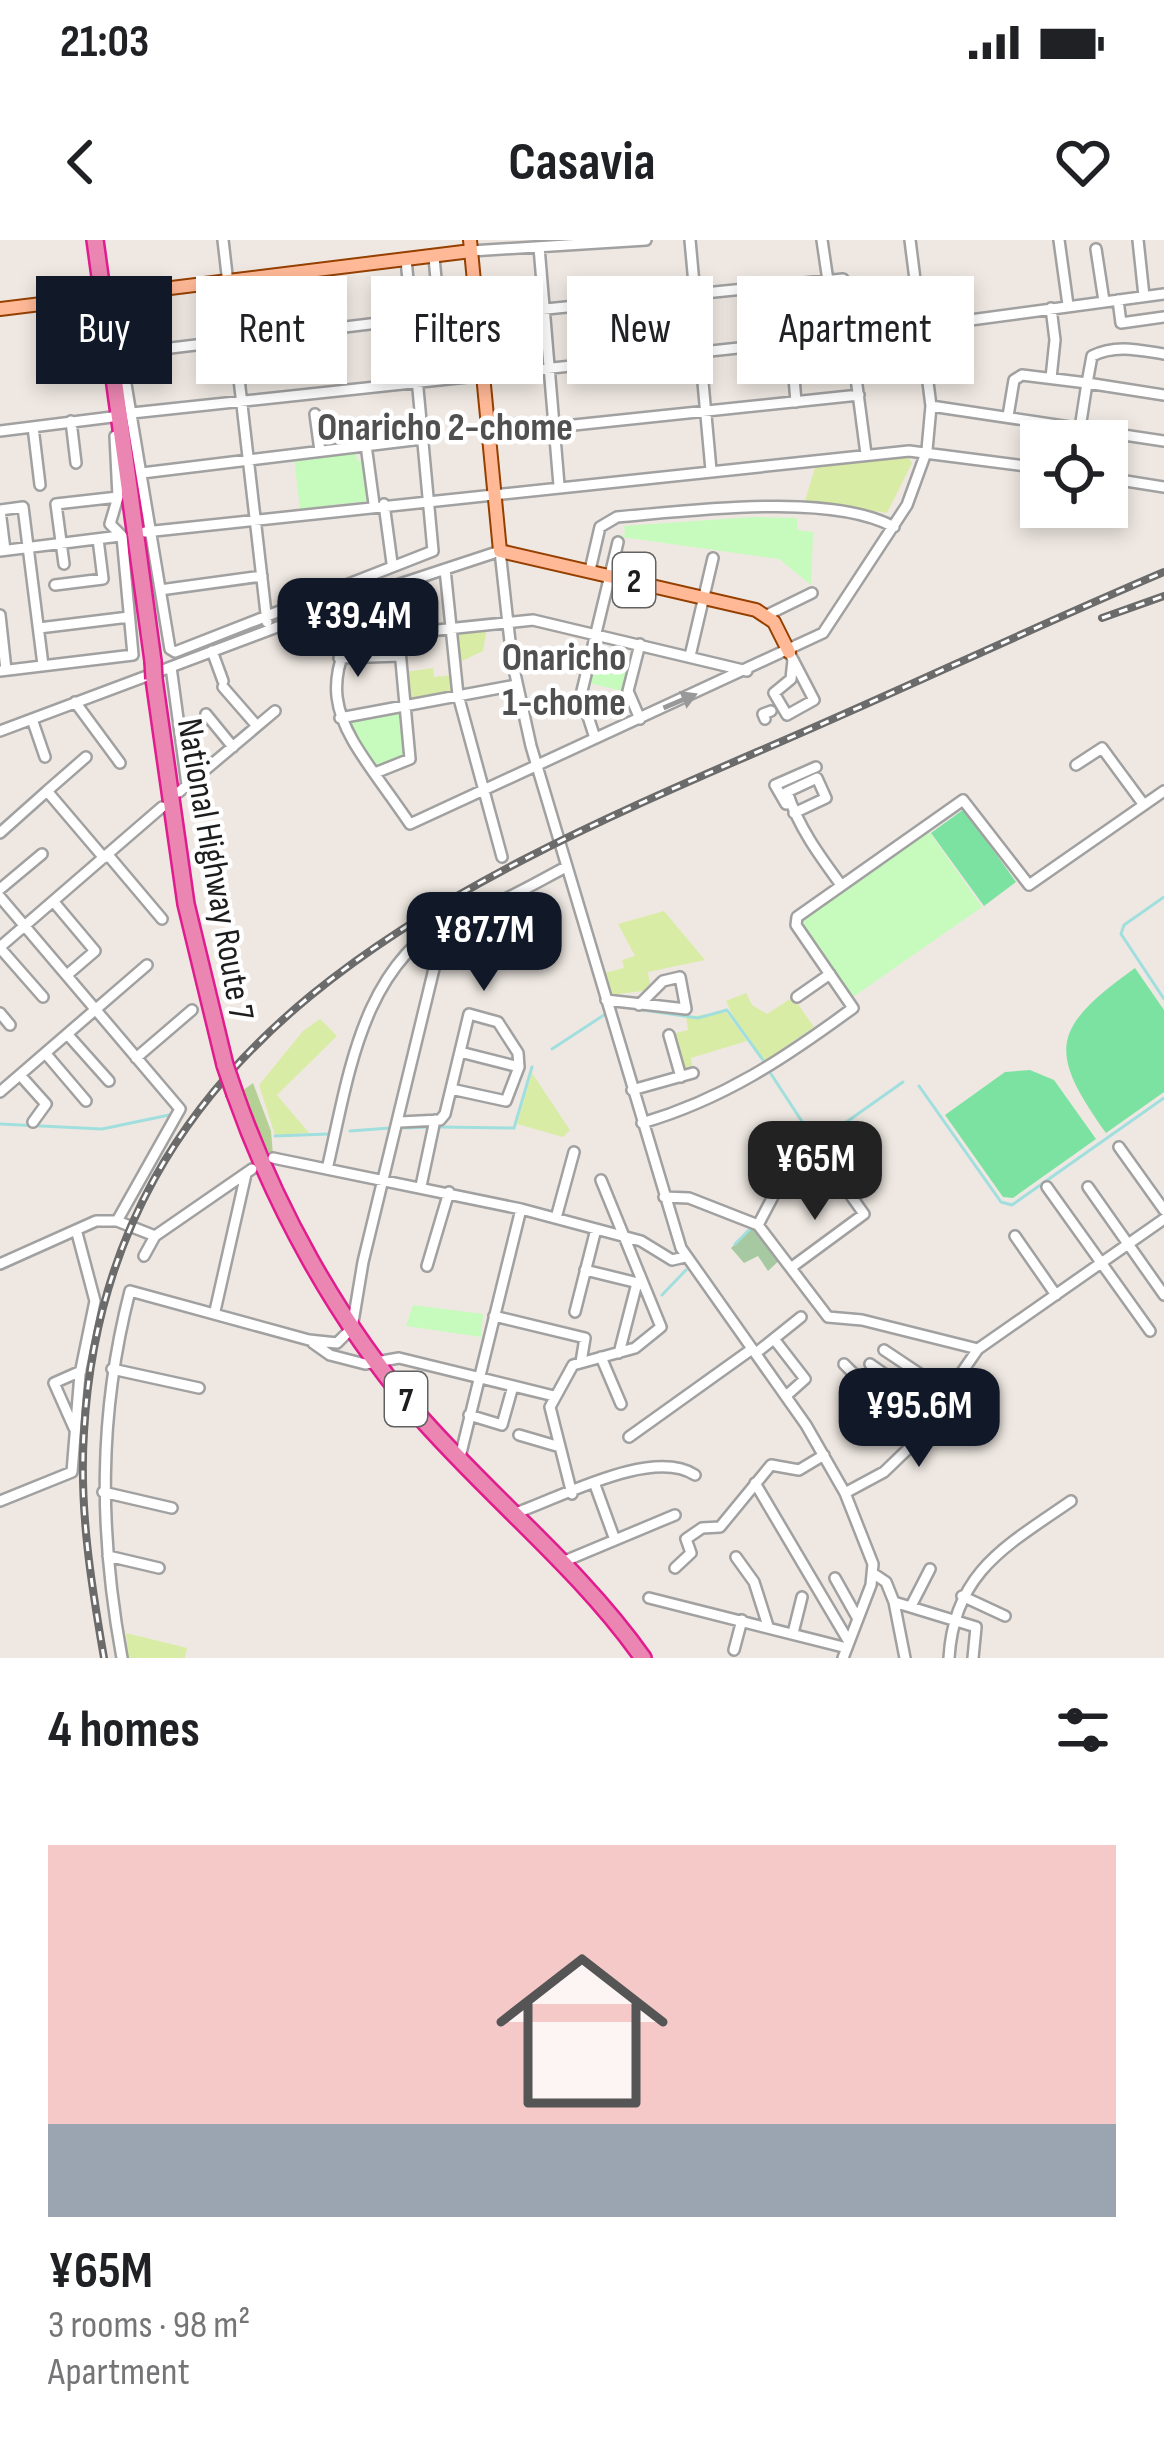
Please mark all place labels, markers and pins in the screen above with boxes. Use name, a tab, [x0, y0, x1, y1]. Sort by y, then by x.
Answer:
pin: ¥39.4M	[260, 578, 456, 680]
pin: ¥87.7M	[386, 892, 582, 994]
pin: ¥65M	[744, 1121, 886, 1223]
pin: ¥95.6M	[821, 1368, 1017, 1470]

